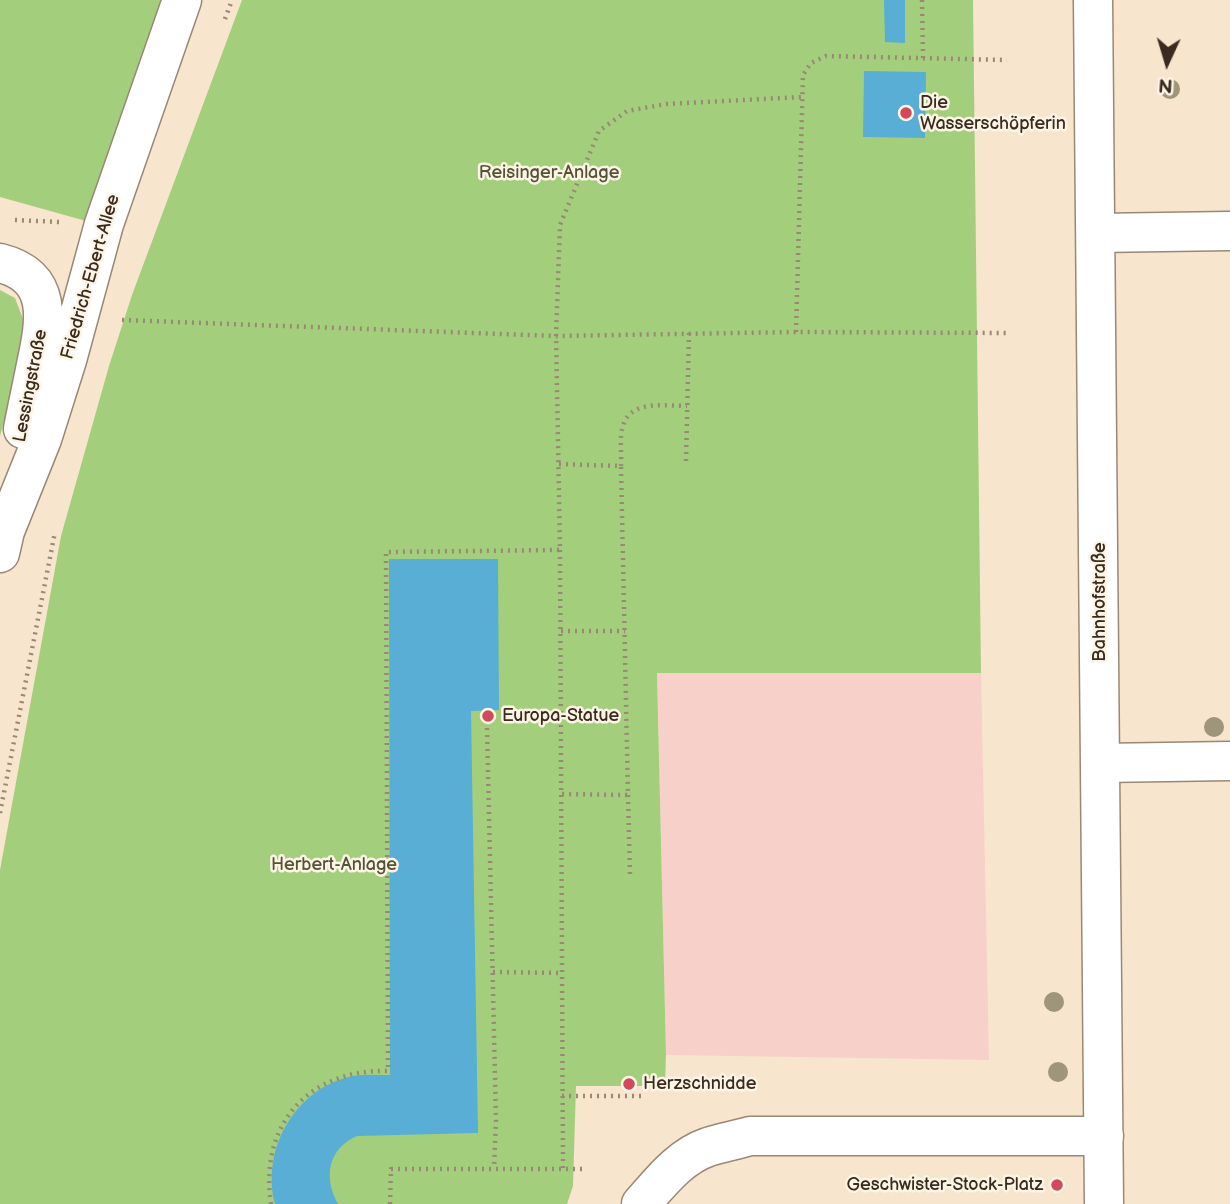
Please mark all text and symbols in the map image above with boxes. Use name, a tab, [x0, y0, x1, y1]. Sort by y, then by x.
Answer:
north arrow	[1132, 28, 1202, 98]
text: N	[1158, 72, 1173, 96]
place label: Die Wasserschöpferin	[920, 92, 1066, 134]
marker: Die Wasserschöpferin	[898, 105, 914, 121]
park label: Reisinger-Anlage	[479, 162, 619, 184]
street label: Friedrich-Ebert-Allee	[57, 192, 125, 362]
street label: Lessingstraße	[9, 328, 53, 444]
street label: Bahnhofstraße	[1089, 542, 1111, 662]
place label: Europa-Statue	[502, 705, 619, 727]
marker: Europa-Statue	[480, 708, 496, 724]
park label: Herbert-Anlage	[271, 854, 397, 876]
place label: Herzschnidde	[643, 1073, 756, 1095]
marker: Herzschnidde	[621, 1076, 637, 1092]
place label: Geschwister-Stock-Platz	[847, 1174, 1043, 1196]
marker: Geschwister-Stock-Platz	[1049, 1177, 1065, 1193]

